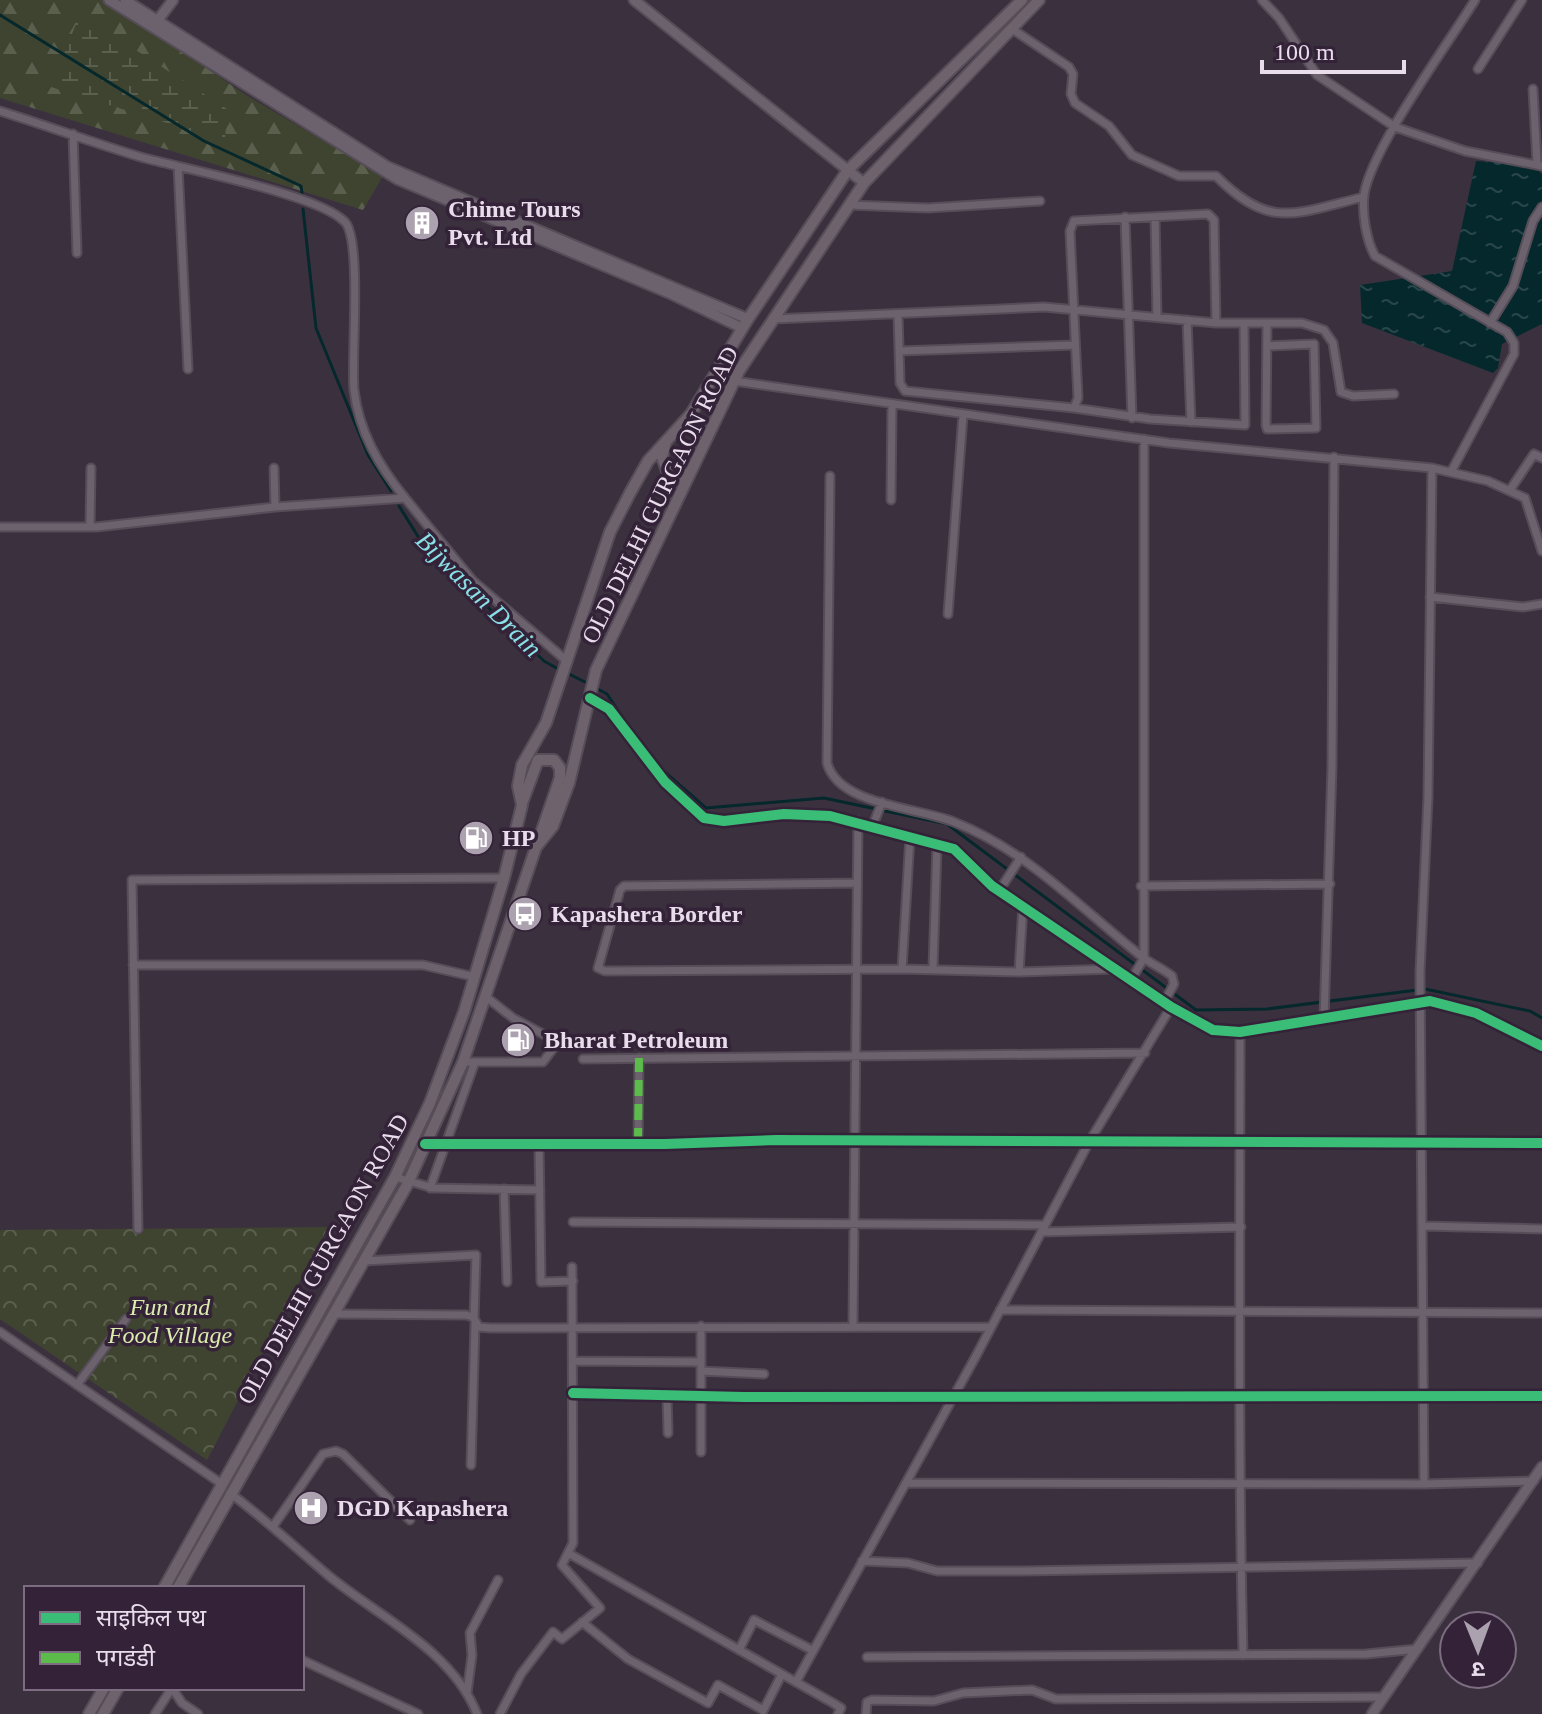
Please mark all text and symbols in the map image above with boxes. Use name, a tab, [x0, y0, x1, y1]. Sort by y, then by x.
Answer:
scale bar	[1262, 24, 1404, 74]
text: 100 m	[1274, 39, 1335, 65]
place label: Chime Tours Pvt. Ltd	[448, 196, 581, 250]
building icon: Chime Tours Pvt. Ltd	[403, 204, 441, 242]
street label: OLD DELHI GURGAON ROAD	[577, 342, 743, 648]
water label: Bijwasan Drain	[410, 526, 547, 663]
fuel station icon: HP	[457, 819, 495, 857]
place label: HP	[502, 825, 535, 851]
bus stop icon: Kapashera Border	[506, 895, 544, 933]
place label: Kapashera Border	[551, 901, 743, 927]
fuel station icon: Bharat Petroleum	[499, 1021, 537, 1059]
place label: Bharat Petroleum	[544, 1027, 728, 1053]
street label: OLD DELHI GURGAON ROAD	[232, 1110, 414, 1408]
park label: Fun and Food Village	[107, 1294, 232, 1348]
hospital icon: DGD Kapashera	[292, 1489, 330, 1527]
place label: DGD Kapashera	[337, 1495, 508, 1521]
legend	[24, 1586, 304, 1690]
text: साइकिल पथ	[96, 1604, 207, 1631]
north arrow	[1438, 1610, 1518, 1690]
text: पगडंडी	[96, 1644, 156, 1671]
text: उ	[1471, 1657, 1485, 1682]

